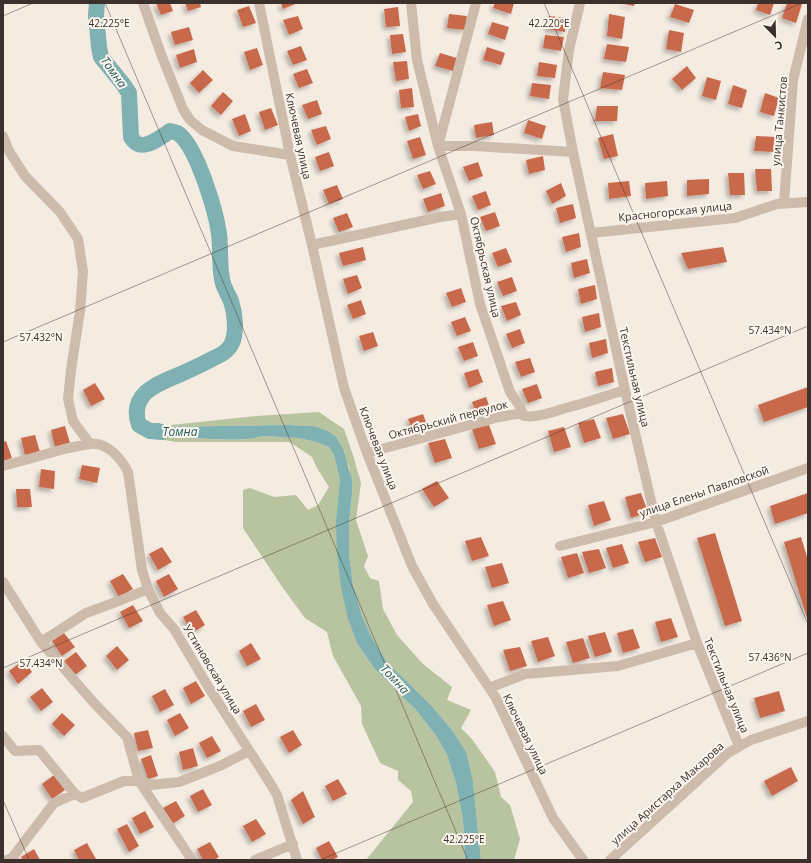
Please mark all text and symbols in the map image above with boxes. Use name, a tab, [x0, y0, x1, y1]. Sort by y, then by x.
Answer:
text: 42.225°E	[88, 16, 130, 30]
text: 42.220°E	[528, 16, 570, 30]
north arrow	[755, 16, 795, 56]
text: С	[773, 37, 785, 54]
water label: Томна	[97, 53, 131, 91]
street label: улица Танкистов	[768, 76, 790, 166]
street label: Ключевая улица	[282, 91, 316, 181]
street label: Красногорская улица	[617, 198, 733, 224]
street label: Октябрьская улица	[467, 215, 505, 319]
text: 57.434°N	[748, 323, 792, 337]
street label: Текстильная улица	[616, 326, 654, 428]
text: 57.432°N	[19, 330, 63, 344]
street label: Октябрьский переулок	[387, 396, 510, 442]
street label: Ключевая улица	[356, 404, 402, 492]
water label: Томна	[162, 423, 198, 440]
street label: улица Елены Павловской	[637, 462, 771, 520]
street label: Устиновская улица	[180, 621, 246, 717]
street label: Текстильная улица	[701, 635, 753, 735]
text: 57.436°N	[748, 650, 792, 664]
text: 57.434°N	[19, 656, 63, 670]
water label: Томна	[377, 660, 413, 698]
street label: Ключевая улица	[500, 691, 552, 777]
street label: улица Аристарха Макарова	[607, 738, 727, 848]
text: 42.225°E	[443, 832, 485, 846]

